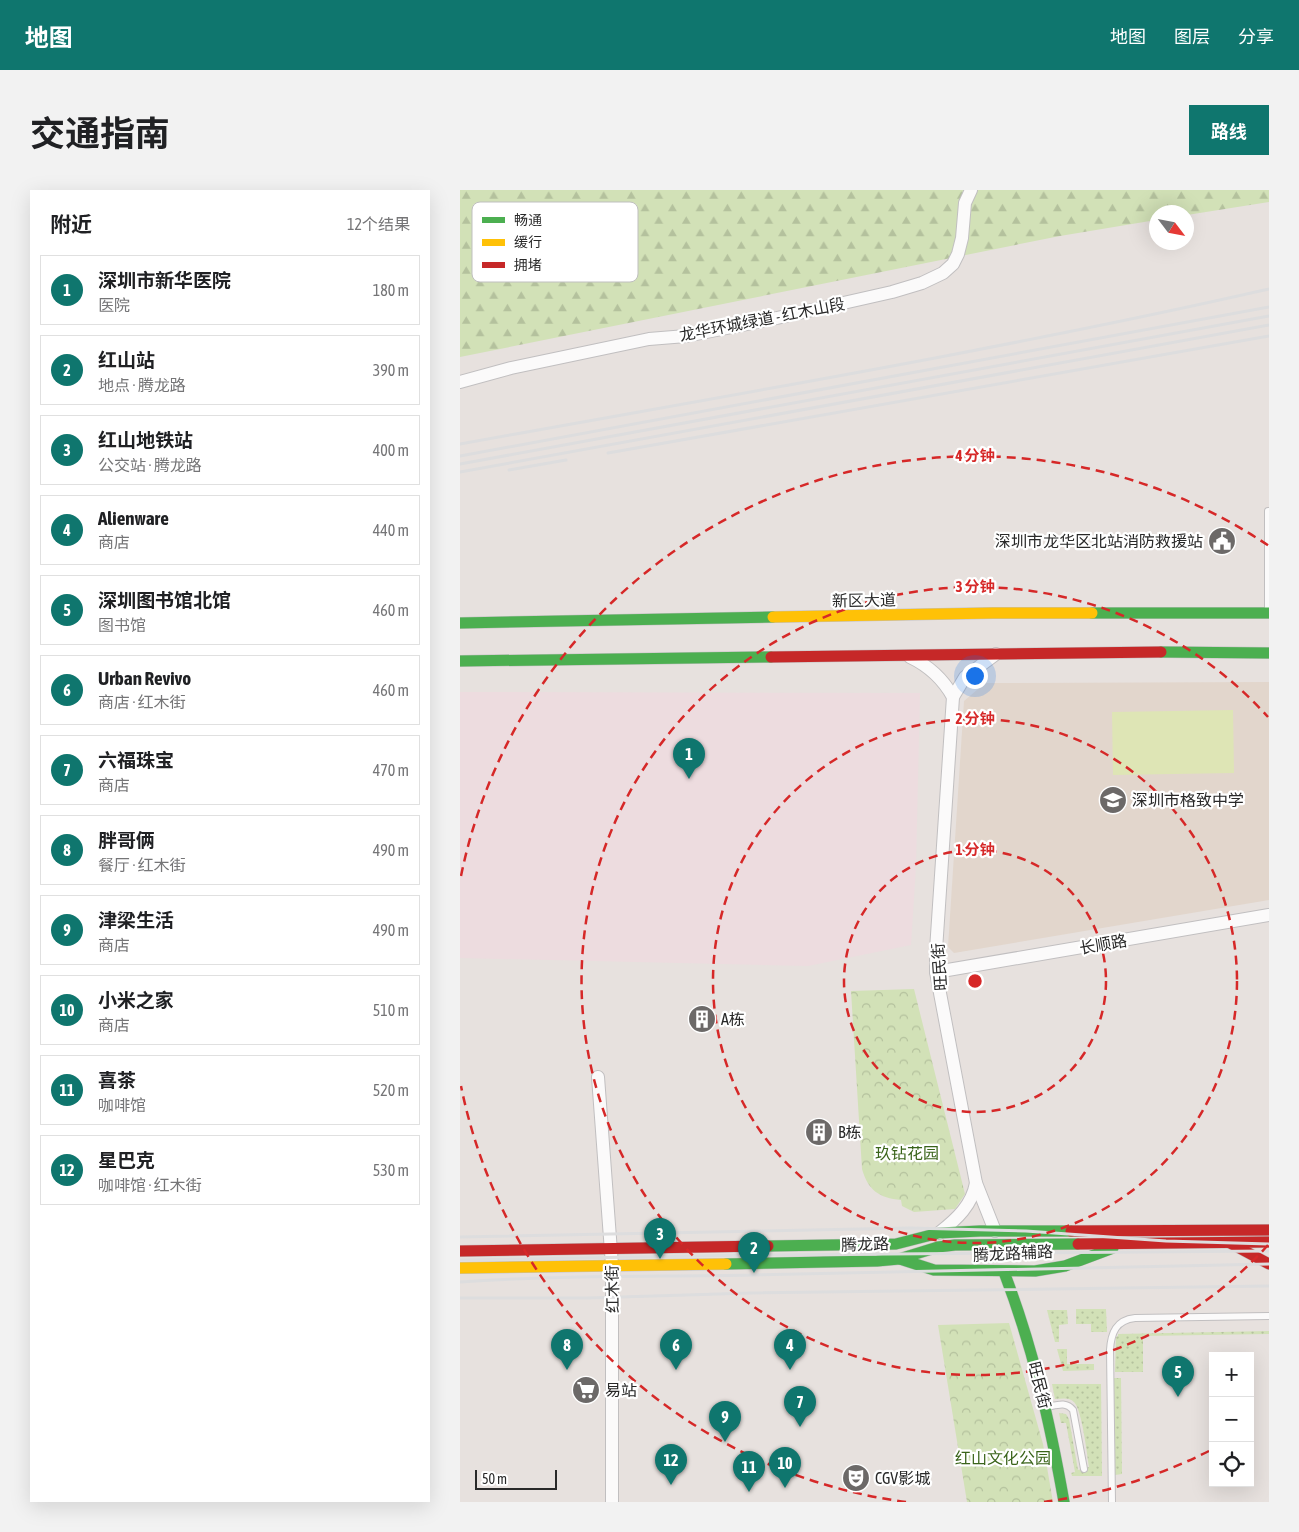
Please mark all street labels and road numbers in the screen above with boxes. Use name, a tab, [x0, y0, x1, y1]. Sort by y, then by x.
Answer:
street label: 龙华环城绿道 - 红木山段	[678, 294, 846, 344]
street label: 新区大道	[832, 590, 896, 610]
street label: 长顺路	[1078, 931, 1128, 957]
street label: 旺民街	[928, 942, 950, 992]
street label: 腾龙路	[841, 1234, 889, 1254]
street label: 腾龙路辅路	[973, 1242, 1053, 1264]
street label: 红木街	[603, 1265, 621, 1313]
street label: 旺民街	[1025, 1360, 1055, 1410]

